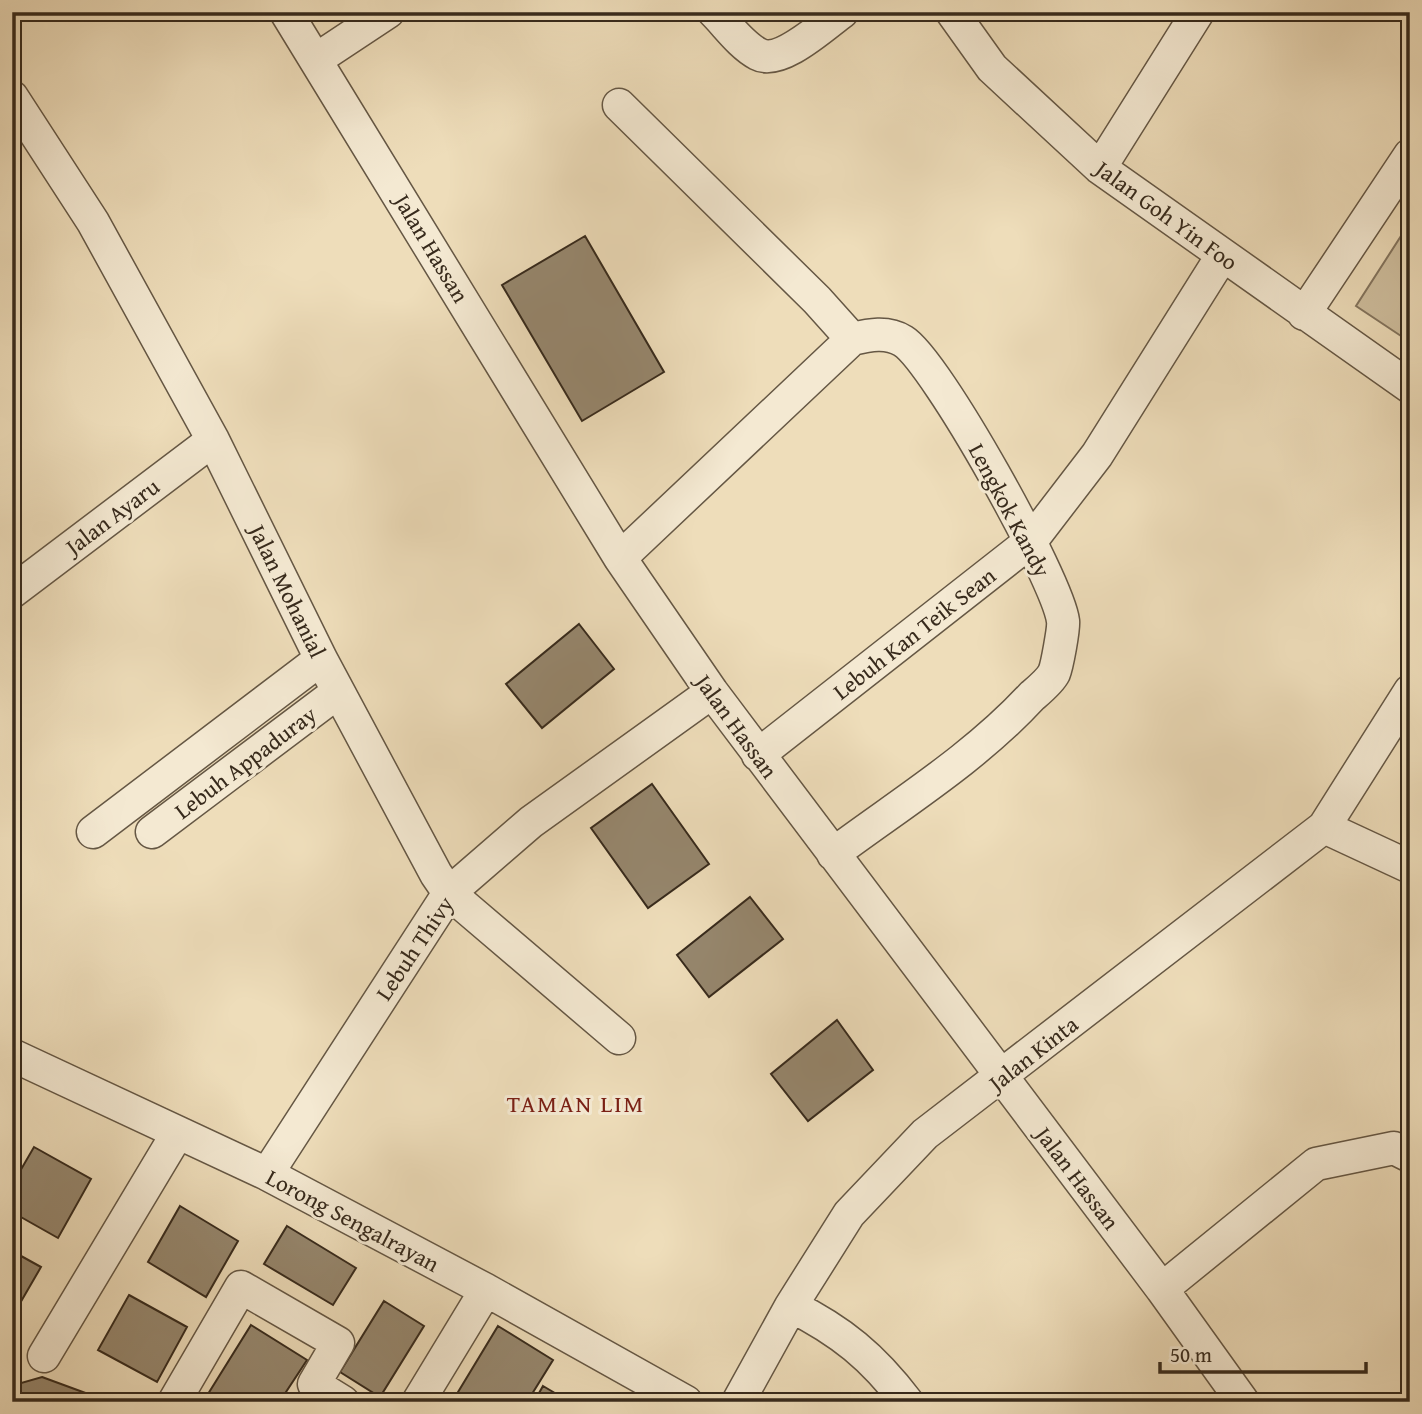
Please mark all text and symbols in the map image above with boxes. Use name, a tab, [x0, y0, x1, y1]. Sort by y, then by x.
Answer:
street label: Jalan Goh Yin Foo	[1087, 150, 1245, 278]
street label: Jalan Hassan	[385, 185, 478, 309]
street label: Lengkok Kandy	[961, 437, 1059, 583]
street label: Jalan Ayaru	[56, 469, 166, 564]
street label: Jalan Mohanial	[240, 516, 335, 663]
street label: Lebuh Kan Teik Sean	[826, 559, 1002, 707]
street label: Jalan Hassan	[686, 665, 786, 785]
street label: Lebuh Appaduray	[167, 697, 323, 826]
street label: Lebuh Thivy	[367, 889, 461, 1007]
street label: Jalan Kinta	[979, 1007, 1085, 1100]
district label: TAMAN LIM	[507, 1086, 645, 1121]
street label: Jalan Hassan	[1026, 1117, 1128, 1237]
street label: Lorong Sengalrayan	[261, 1160, 446, 1280]
scale bar	[1160, 1330, 1366, 1374]
text: 50 m	[1170, 1339, 1212, 1370]

